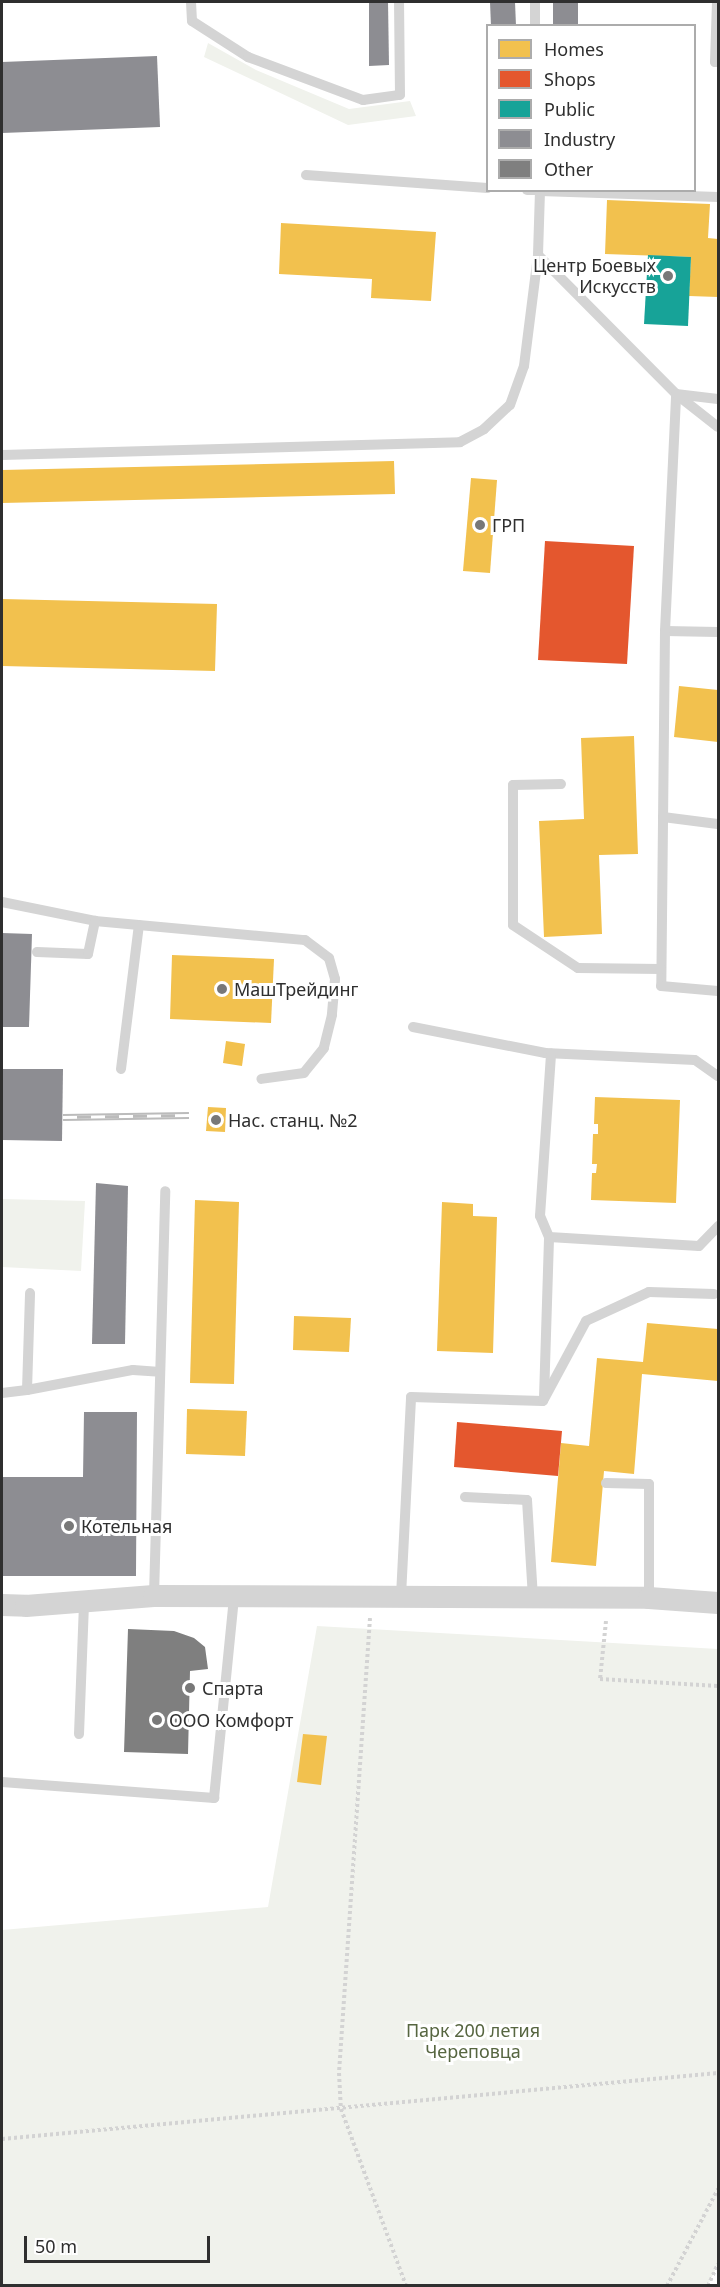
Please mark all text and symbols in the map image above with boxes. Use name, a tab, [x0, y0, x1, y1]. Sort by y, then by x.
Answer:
legend	[486, 24, 696, 192]
text: Homes	[544, 37, 604, 61]
text: Shops	[544, 67, 596, 91]
text: Public	[544, 97, 595, 121]
text: Industry	[544, 127, 615, 151]
text: Other	[544, 157, 593, 181]
place label: Центр Боевых Искусств	[533, 255, 656, 298]
marker: Центр Боевых Искусств	[661, 269, 675, 283]
place label: ГРП	[492, 514, 525, 536]
marker: ГРП	[473, 518, 487, 532]
place label: МашТрейдинг	[234, 978, 358, 1000]
marker: МашТрейдинг	[215, 982, 229, 996]
place label: Нас. станц. №2	[228, 1109, 358, 1131]
marker: Нас. станц. №2	[209, 1113, 223, 1127]
place label: Котельная	[81, 1515, 172, 1537]
marker: Котельная	[62, 1519, 76, 1533]
place label: Спарта	[202, 1677, 264, 1699]
marker: Спарта	[183, 1681, 197, 1695]
place label: ООО Комфорт	[169, 1709, 293, 1731]
marker: ООО Комфорт	[150, 1713, 164, 1727]
park label: Парк 200 летия Череповца	[406, 2020, 540, 2062]
scale bar	[27, 2224, 213, 2262]
text: 50 m	[35, 2234, 77, 2258]

